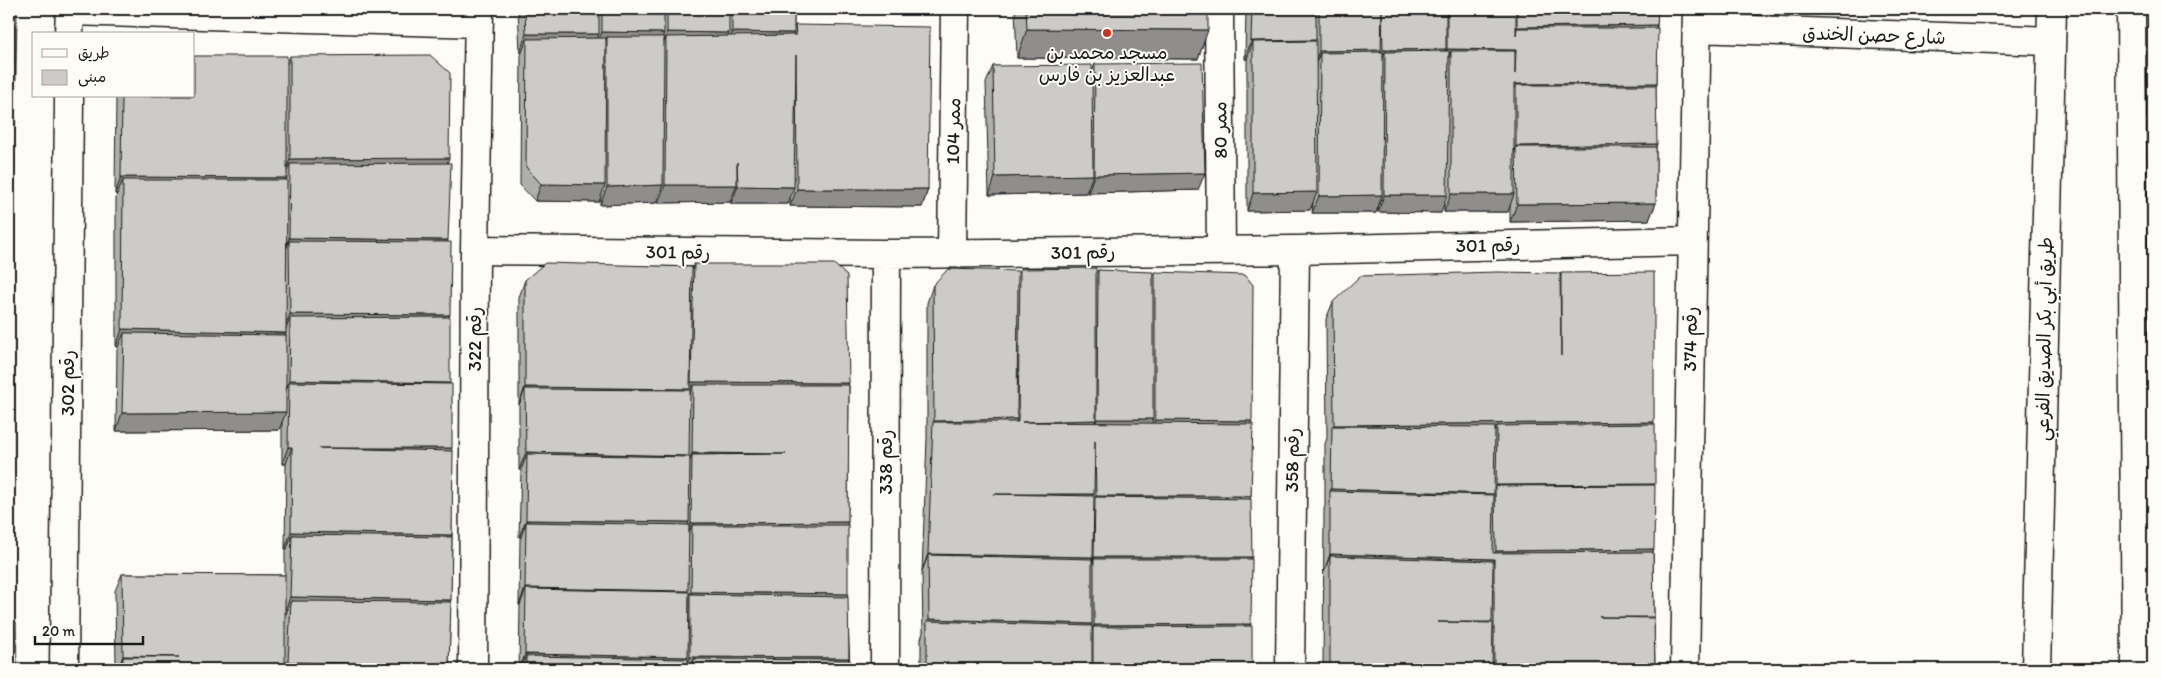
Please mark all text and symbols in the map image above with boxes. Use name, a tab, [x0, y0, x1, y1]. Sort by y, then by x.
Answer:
street label: شارع حصن الخندق	[1802, 21, 1946, 51]
marker: مسجد محمد بن عبدالعزيز بن فارس	[1101, 27, 1113, 39]
legend	[32, 32, 195, 98]
place label: مسجد محمد بن عبدالعزيز بن فارس	[1039, 41, 1175, 86]
text: طريق	[78, 44, 110, 62]
text: مبنى	[78, 68, 106, 87]
street label: ممر 104	[941, 97, 965, 165]
street label: ممر 80	[1208, 101, 1232, 159]
street label: رقم 301	[1455, 233, 1521, 260]
street label: طريق أبي بكر الصديق الفرعي	[2031, 237, 2062, 442]
street label: رقم 301	[645, 240, 711, 267]
street label: رقم 301	[1050, 240, 1116, 267]
street label: رقم 374	[1678, 306, 1705, 372]
street label: رقم 322	[463, 307, 489, 371]
street label: رقم 302	[56, 350, 82, 416]
street label: رقم 358	[1280, 427, 1307, 493]
street label: رقم 338	[874, 429, 900, 495]
scale bar	[35, 613, 142, 645]
text: 20 m	[42, 622, 76, 640]

